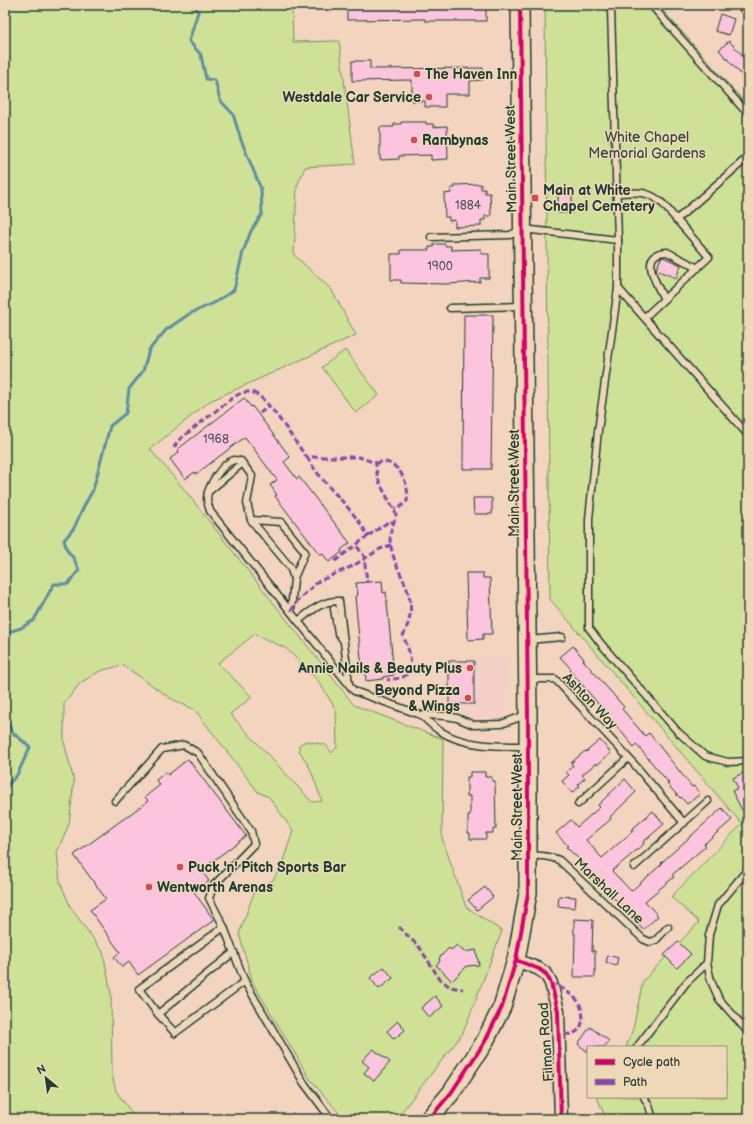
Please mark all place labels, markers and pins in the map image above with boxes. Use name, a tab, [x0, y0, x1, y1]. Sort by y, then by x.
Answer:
place label: The Haven Inn	[425, 66, 517, 83]
marker: The Haven Inn	[412, 69, 422, 79]
place label: Westdale Car Service	[283, 89, 421, 106]
marker: Westdale Car Service	[424, 92, 434, 102]
place label: Rambynas	[422, 132, 489, 149]
marker: Rambynas	[409, 135, 419, 145]
place label: Main at White Chapel Cemetery	[543, 182, 655, 215]
marker: Main at White Chapel Cemetery	[530, 193, 540, 203]
place label: Annie Nails & Beauty Plus	[297, 660, 462, 677]
marker: Annie Nails & Beauty Plus	[465, 663, 475, 673]
place label: Beyond Pizza & Wings	[374, 682, 460, 715]
marker: Beyond Pizza & Wings	[463, 693, 473, 703]
place label: Puck 'n' Pitch Sports Bar	[188, 859, 347, 876]
marker: Puck 'n' Pitch Sports Bar	[175, 862, 185, 872]
place label: Wentworth Arenas	[157, 879, 273, 896]
marker: Wentworth Arenas	[144, 882, 154, 892]

